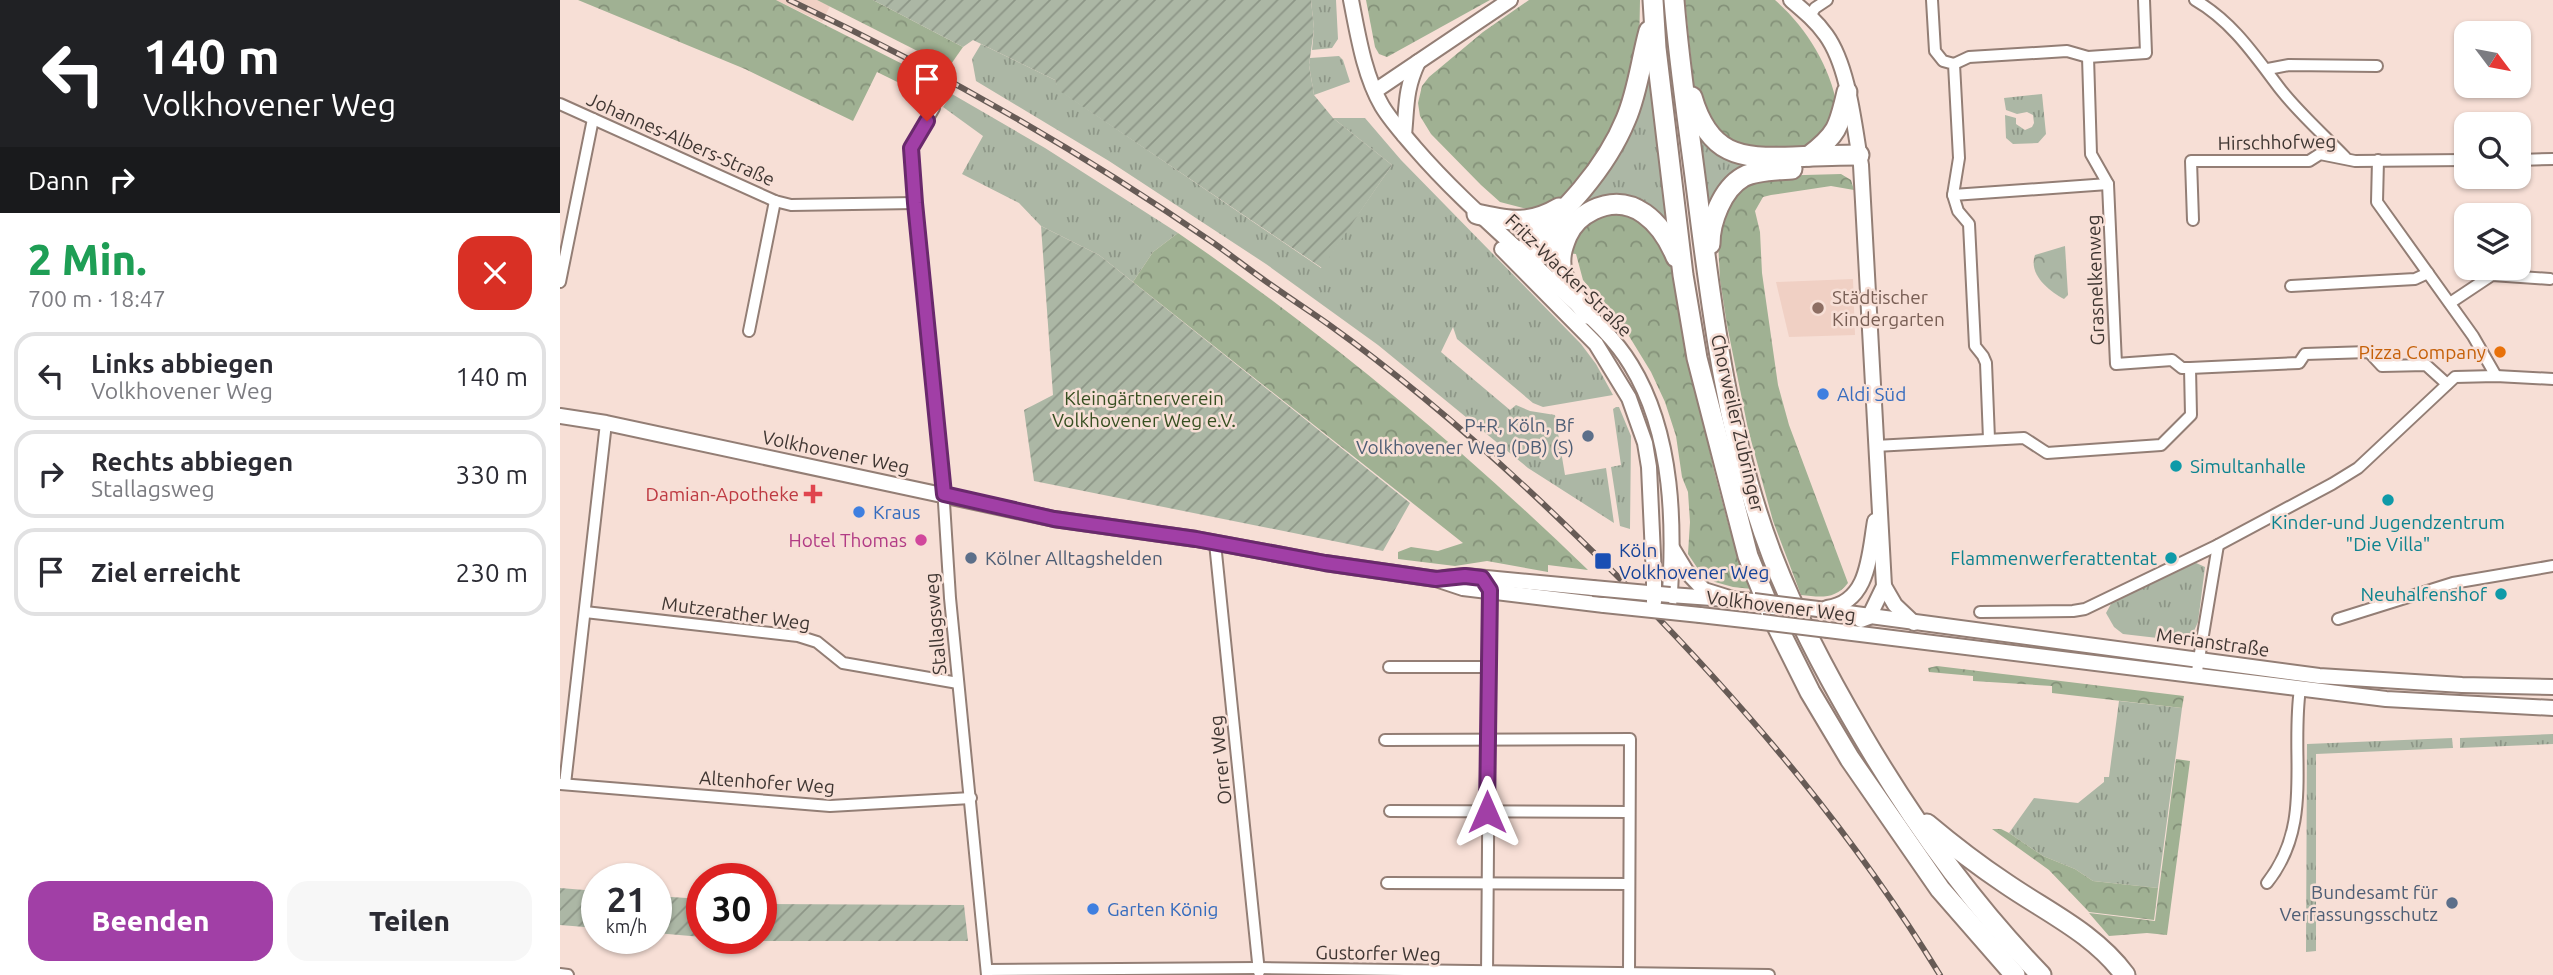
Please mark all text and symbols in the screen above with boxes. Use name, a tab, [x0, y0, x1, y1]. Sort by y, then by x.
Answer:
north arrow	[2454, 21, 2530, 98]
map controls	[2454, 21, 2531, 280]
icon: left	[28, 28, 119, 119]
text: 140 m	[143, 28, 280, 83]
pin	[897, 49, 957, 121]
icon: arrive	[908, 60, 946, 98]
text: Volkhovener Weg	[143, 86, 396, 122]
street label: Johannes-Albers-Straße	[584, 88, 778, 190]
button: search	[2454, 112, 2531, 189]
street label: Hirschhofweg	[2217, 130, 2337, 154]
icon: right	[103, 161, 141, 199]
text: Dann	[28, 166, 89, 195]
button: layers	[2454, 203, 2531, 280]
street label: Fritz-Wacker-Straße	[1501, 209, 1637, 341]
street label: Grasnelkenweg	[2082, 214, 2108, 346]
text: 2 Min.	[28, 236, 147, 283]
button: close	[458, 236, 532, 310]
text: 700 m · 18:47	[28, 286, 166, 311]
place label: Städtischer Kindergarten	[1832, 286, 1945, 330]
marker: Städtischer Kindergarten	[1810, 300, 1826, 316]
street label: Chorweiler Zubringer	[1707, 332, 1769, 514]
place label: Pizza Company	[2359, 341, 2486, 363]
marker: Pizza Company	[2492, 344, 2508, 360]
text: Links abbiegen	[91, 349, 274, 378]
icon: left	[32, 357, 70, 395]
text: 140 m	[456, 362, 528, 391]
text: Volkhovener Weg	[91, 378, 273, 403]
place label: Aldi Süd	[1837, 383, 1906, 405]
marker: Aldi Süd	[1815, 386, 1831, 402]
park label: Kleingärtnerverein Volkhovener Weg e.V.	[1052, 387, 1236, 431]
place label: P+R, Köln, Bf Volkhovener Weg (DB) (S)	[1356, 414, 1575, 458]
street label: Volkhovener Weg	[760, 426, 912, 478]
marker: P+R, Köln, Bf Volkhovener Weg (DB) (S)	[1580, 428, 1596, 444]
text: Rechts abbiegen	[91, 447, 293, 476]
icon: right	[32, 455, 70, 493]
place label: Simultanhalle	[2190, 455, 2306, 477]
marker: Simultanhalle	[2168, 458, 2184, 474]
text: 330 m	[456, 460, 528, 489]
text: Stallagsweg	[91, 476, 215, 501]
place label: Damian-Apotheke	[646, 483, 799, 505]
marker: Damian-Apotheke	[805, 486, 821, 502]
marker: Kinder-und Jugendzentrum "Die Villa"	[2380, 492, 2396, 508]
place label: Kraus	[873, 501, 921, 523]
marker: Kraus	[851, 504, 867, 520]
place label: Kinder-und Jugendzentrum "Die Villa"	[2271, 511, 2505, 555]
place label: Hotel Thomas	[788, 529, 907, 551]
marker: Hotel Thomas	[913, 532, 929, 548]
place label: Köln Volkhovener Weg	[1619, 539, 1769, 583]
place label: Kölner Alltagshelden	[985, 547, 1163, 569]
place label: Flammenwerferattentat	[1950, 547, 2158, 569]
marker: Kölner Alltagshelden	[963, 550, 979, 566]
marker: Flammenwerferattentat	[2163, 550, 2179, 566]
marker: Köln Volkhovener Weg	[1593, 551, 1613, 571]
icon: arrive	[32, 553, 70, 591]
text: Ziel erreicht	[91, 558, 241, 587]
text: 230 m	[456, 558, 528, 587]
street label: Stallagsweg	[920, 572, 950, 676]
place label: Neuhalfenshof	[2360, 583, 2488, 605]
street label: Volkhovener Weg	[1705, 586, 1857, 626]
marker: Neuhalfenshof	[2493, 586, 2509, 602]
street label: Mutzerather Weg	[660, 592, 812, 634]
street label: Merianstraße	[2155, 623, 2271, 661]
street label: Orrer Weg	[1204, 714, 1236, 806]
street label: Altenhofer Weg	[698, 766, 836, 798]
position arrow	[1450, 775, 1524, 849]
speed limit sign: 30	[686, 863, 777, 954]
text: 21	[607, 879, 646, 919]
button: Beenden	[28, 881, 273, 961]
button: Teilen	[287, 881, 532, 961]
place label: Bundesamt für Verfassungsschutz	[2280, 881, 2438, 925]
marker: Bundesamt für Verfassungsschutz	[2444, 895, 2460, 911]
place label: Garten König	[1107, 898, 1219, 920]
marker: Garten König	[1085, 901, 1101, 917]
text: km/h	[606, 916, 647, 936]
street label: Gustorfer Weg	[1315, 941, 1441, 965]

